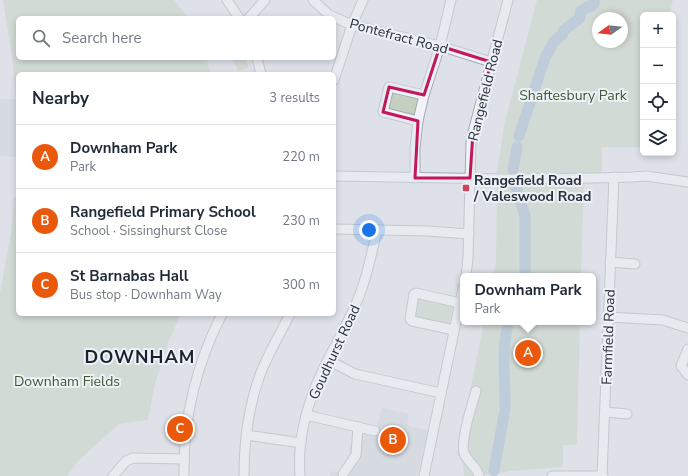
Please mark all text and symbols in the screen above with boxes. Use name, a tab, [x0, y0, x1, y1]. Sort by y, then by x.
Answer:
north arrow	[592, 12, 628, 48]
map controls	[640, 12, 676, 156]
button: +	[640, 12, 676, 48]
street label: Pontefract Road	[348, 14, 450, 59]
search box	[16, 16, 336, 60]
icon: search	[30, 27, 52, 49]
text: Search here	[62, 28, 142, 48]
street label: Rangefield Road	[464, 37, 507, 143]
button: −	[640, 48, 676, 84]
button: locate	[640, 84, 676, 120]
park label: Shaftesbury Park	[519, 86, 628, 105]
text: Nearby	[32, 87, 89, 110]
text: 3 results	[269, 89, 320, 107]
button: layers	[640, 120, 676, 156]
text: Downham Park	[70, 138, 177, 158]
text: A	[40, 148, 50, 166]
text: 220 m	[282, 148, 320, 166]
text: Park	[70, 158, 96, 176]
place label: Rangefield Road / Valeswood Road	[473, 171, 591, 206]
marker: Rangefield Road / Valeswood Road	[461, 183, 471, 193]
text: Rangefield Primary School	[70, 202, 256, 222]
text: B	[41, 212, 49, 230]
text: 230 m	[282, 212, 320, 230]
your location	[359, 220, 379, 240]
text: School · Sissinghurst Close	[70, 222, 227, 240]
text: St Barnabas Hall	[70, 266, 189, 286]
popup	[460, 273, 596, 325]
text: C	[41, 276, 49, 294]
text: 300 m	[282, 276, 320, 294]
text: Downham Park	[474, 280, 582, 300]
text: Bus stop · Downham Way	[70, 286, 222, 304]
street label: Farmfield Road	[597, 289, 620, 385]
text: Park	[474, 300, 500, 318]
street label: Goudhurst Road	[304, 302, 365, 403]
pin: A	[515, 338, 541, 368]
district label: DOWNHAM	[85, 345, 195, 369]
park label: Downham Fields	[14, 372, 120, 391]
pin: C	[167, 414, 193, 444]
pin: B	[380, 425, 406, 455]

